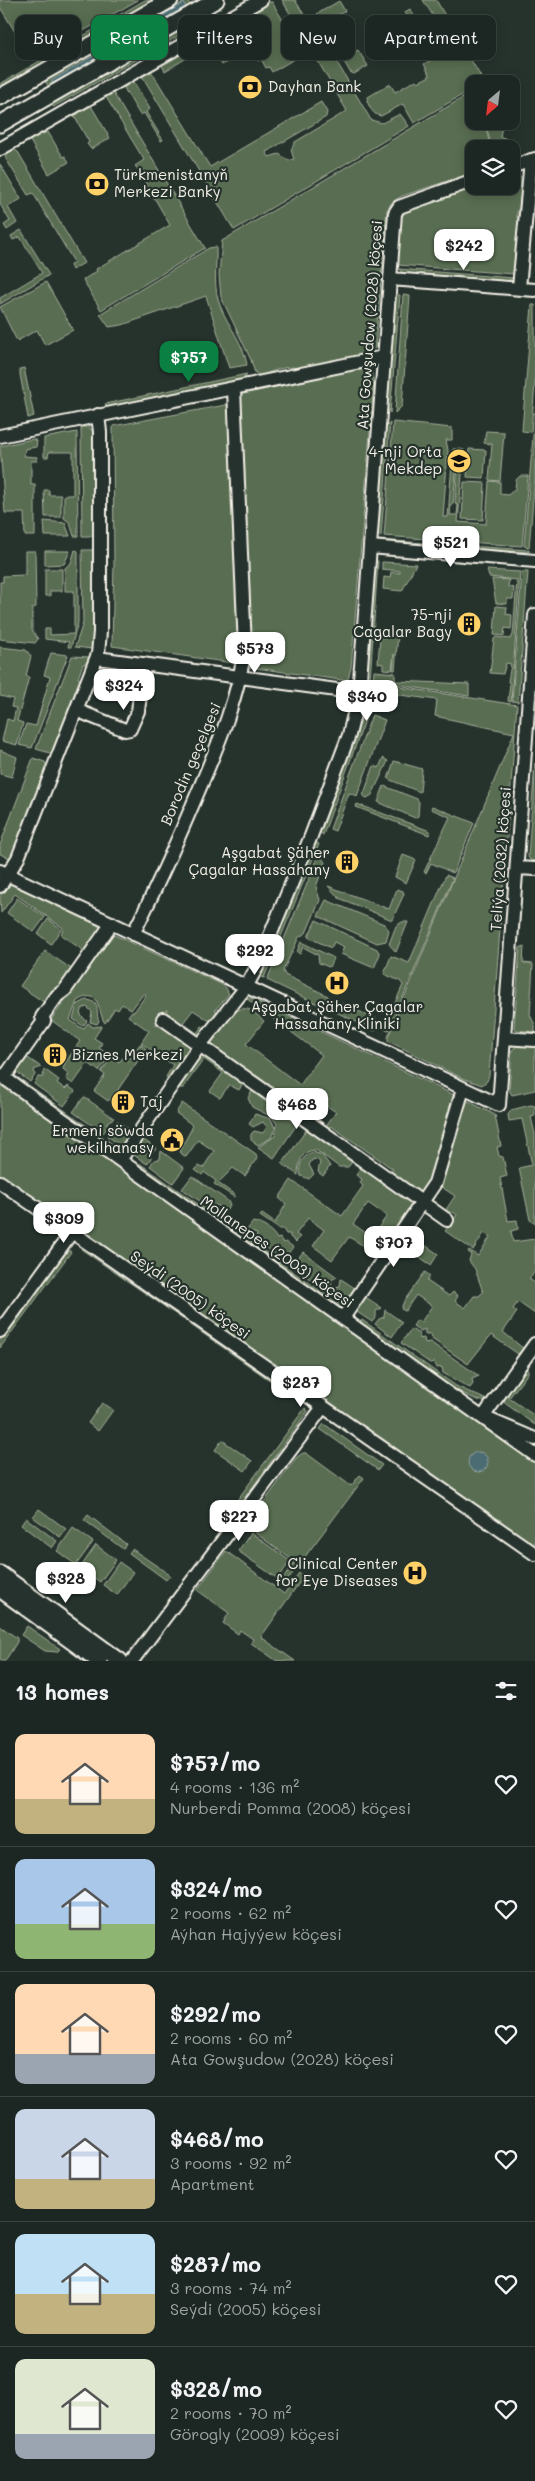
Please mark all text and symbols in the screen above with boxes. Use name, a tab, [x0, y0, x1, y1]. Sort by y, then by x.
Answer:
chip: Buy	[15, 15, 81, 60]
chip: Rent	[91, 15, 168, 60]
chip: Filters	[178, 15, 271, 60]
chip: New	[281, 15, 355, 60]
chip: Apartment	[365, 15, 496, 60]
bank icon: Dayhan Bank	[237, 74, 263, 100]
north arrow	[465, 75, 520, 130]
map controls	[465, 75, 520, 195]
place label: Dayhan Bank	[268, 76, 361, 96]
button: layers	[465, 140, 520, 195]
place label: Türkmenistanyň Merkezi Banky	[114, 164, 228, 201]
bank icon: Türkmenistanyň Merkezi Banky	[84, 171, 110, 197]
street label: Ata Gowşudow (2028) köçesi	[352, 219, 386, 430]
pin: $242	[434, 228, 494, 271]
text: $242	[445, 234, 483, 255]
pin: $757	[159, 340, 219, 383]
text: $757	[170, 346, 208, 367]
place label: 4-nji Orta Mekdep	[369, 441, 442, 478]
school or university icon: 4-nji Orta Mekdep	[446, 448, 472, 474]
pin: $521	[421, 526, 481, 568]
text: $521	[433, 531, 469, 552]
place label: 75-nji Cagalar Bagy	[353, 604, 452, 641]
building icon: 75-nji Cagalar Bagy	[456, 611, 482, 637]
pin: $573	[225, 632, 285, 674]
text: $573	[236, 637, 274, 658]
pin: $324	[94, 668, 154, 711]
text: $324	[105, 674, 143, 695]
pin: $340	[337, 680, 397, 722]
text: $340	[347, 685, 387, 706]
street label: Borodin geçelgesi	[155, 699, 225, 828]
street label: Teliýa (2032) köçesi	[485, 786, 515, 932]
place label: Aşgabat Şäher Çagalar Hassahany	[189, 842, 330, 879]
building icon: Aşgabat Şäher Çagalar Hassahany	[334, 849, 360, 875]
pin: $292	[225, 934, 285, 976]
text: $292	[236, 939, 274, 960]
hospital icon: Aşgabat Şäher Çagalar Hassahany Kliniki	[324, 970, 350, 996]
place label: Aşgabat Şäher Çagalar Hassahany Kliniki	[251, 996, 423, 1033]
building icon: Biznes Merkezi	[42, 1042, 68, 1068]
place label: Biznes Merkezi	[72, 1044, 183, 1064]
pin: $468	[267, 1088, 327, 1130]
building icon: Taj	[110, 1089, 136, 1115]
place label: Taj	[140, 1091, 163, 1111]
text: $468	[277, 1093, 317, 1114]
place label: Ermeni söwda wekilhanasy	[52, 1120, 154, 1157]
public building icon: Ermeni söwda wekilhanasy	[159, 1127, 185, 1153]
street label: Mollanepes (2003) köçesi	[197, 1190, 358, 1312]
pin: $309	[34, 1202, 94, 1244]
text: $309	[44, 1207, 84, 1228]
pin: $707	[364, 1226, 424, 1268]
text: $707	[375, 1231, 413, 1252]
street label: Seýdi (2005) köçesi	[127, 1245, 254, 1343]
pin: $287	[271, 1366, 331, 1408]
text: $287	[282, 1371, 320, 1392]
pin: $227	[209, 1500, 269, 1542]
text: $227	[221, 1505, 257, 1526]
place label: Clinical Center for Eye Diseases	[276, 1553, 398, 1590]
hospital icon: Clinical Center for Eye Diseases	[402, 1560, 428, 1586]
pin: $328	[36, 1562, 96, 1604]
text: $328	[47, 1567, 85, 1588]
icon: filters	[492, 1677, 520, 1705]
text: 13 homes	[15, 1678, 109, 1705]
text: $757/mo	[170, 1749, 260, 1776]
icon: home	[55, 1754, 115, 1814]
icon: heart	[492, 1770, 520, 1798]
text: 4 rooms · 136 m²	[170, 1776, 299, 1797]
text: Nurberdi Pomma (2008) köçesi	[170, 1797, 411, 1818]
text: $324/mo	[170, 1875, 262, 1902]
icon: home	[55, 1879, 115, 1939]
icon: heart	[492, 1895, 520, 1923]
text: 2 rooms · 62 m²	[170, 1902, 291, 1923]
text: Aýhan Hajyýew köçesi	[170, 1923, 342, 1944]
text: $292/mo	[170, 2000, 261, 2027]
icon: home	[55, 2004, 115, 2064]
icon: heart	[492, 2020, 520, 2048]
text: 2 rooms · 60 m²	[170, 2027, 292, 2048]
text: Ata Gowşudow (2028) köçesi	[170, 2048, 394, 2069]
text: $468/mo	[170, 2125, 264, 2152]
icon: home	[55, 2129, 115, 2189]
icon: heart	[492, 2145, 520, 2173]
text: 3 rooms · 92 m²	[170, 2152, 292, 2173]
text: Apartment	[170, 2173, 255, 2194]
text: $287/mo	[170, 2250, 261, 2277]
icon: home	[55, 2254, 115, 2314]
icon: heart	[492, 2270, 520, 2298]
text: 3 rooms · 74 m²	[170, 2277, 291, 2298]
text: Seýdi (2005) köçesi	[170, 2298, 321, 2319]
text: $328/mo	[170, 2375, 262, 2402]
icon: home	[55, 2379, 115, 2439]
icon: heart	[492, 2395, 520, 2423]
text: 2 rooms · 70 m²	[170, 2402, 291, 2423]
text: Görogly (2009) köçesi	[170, 2423, 340, 2444]

